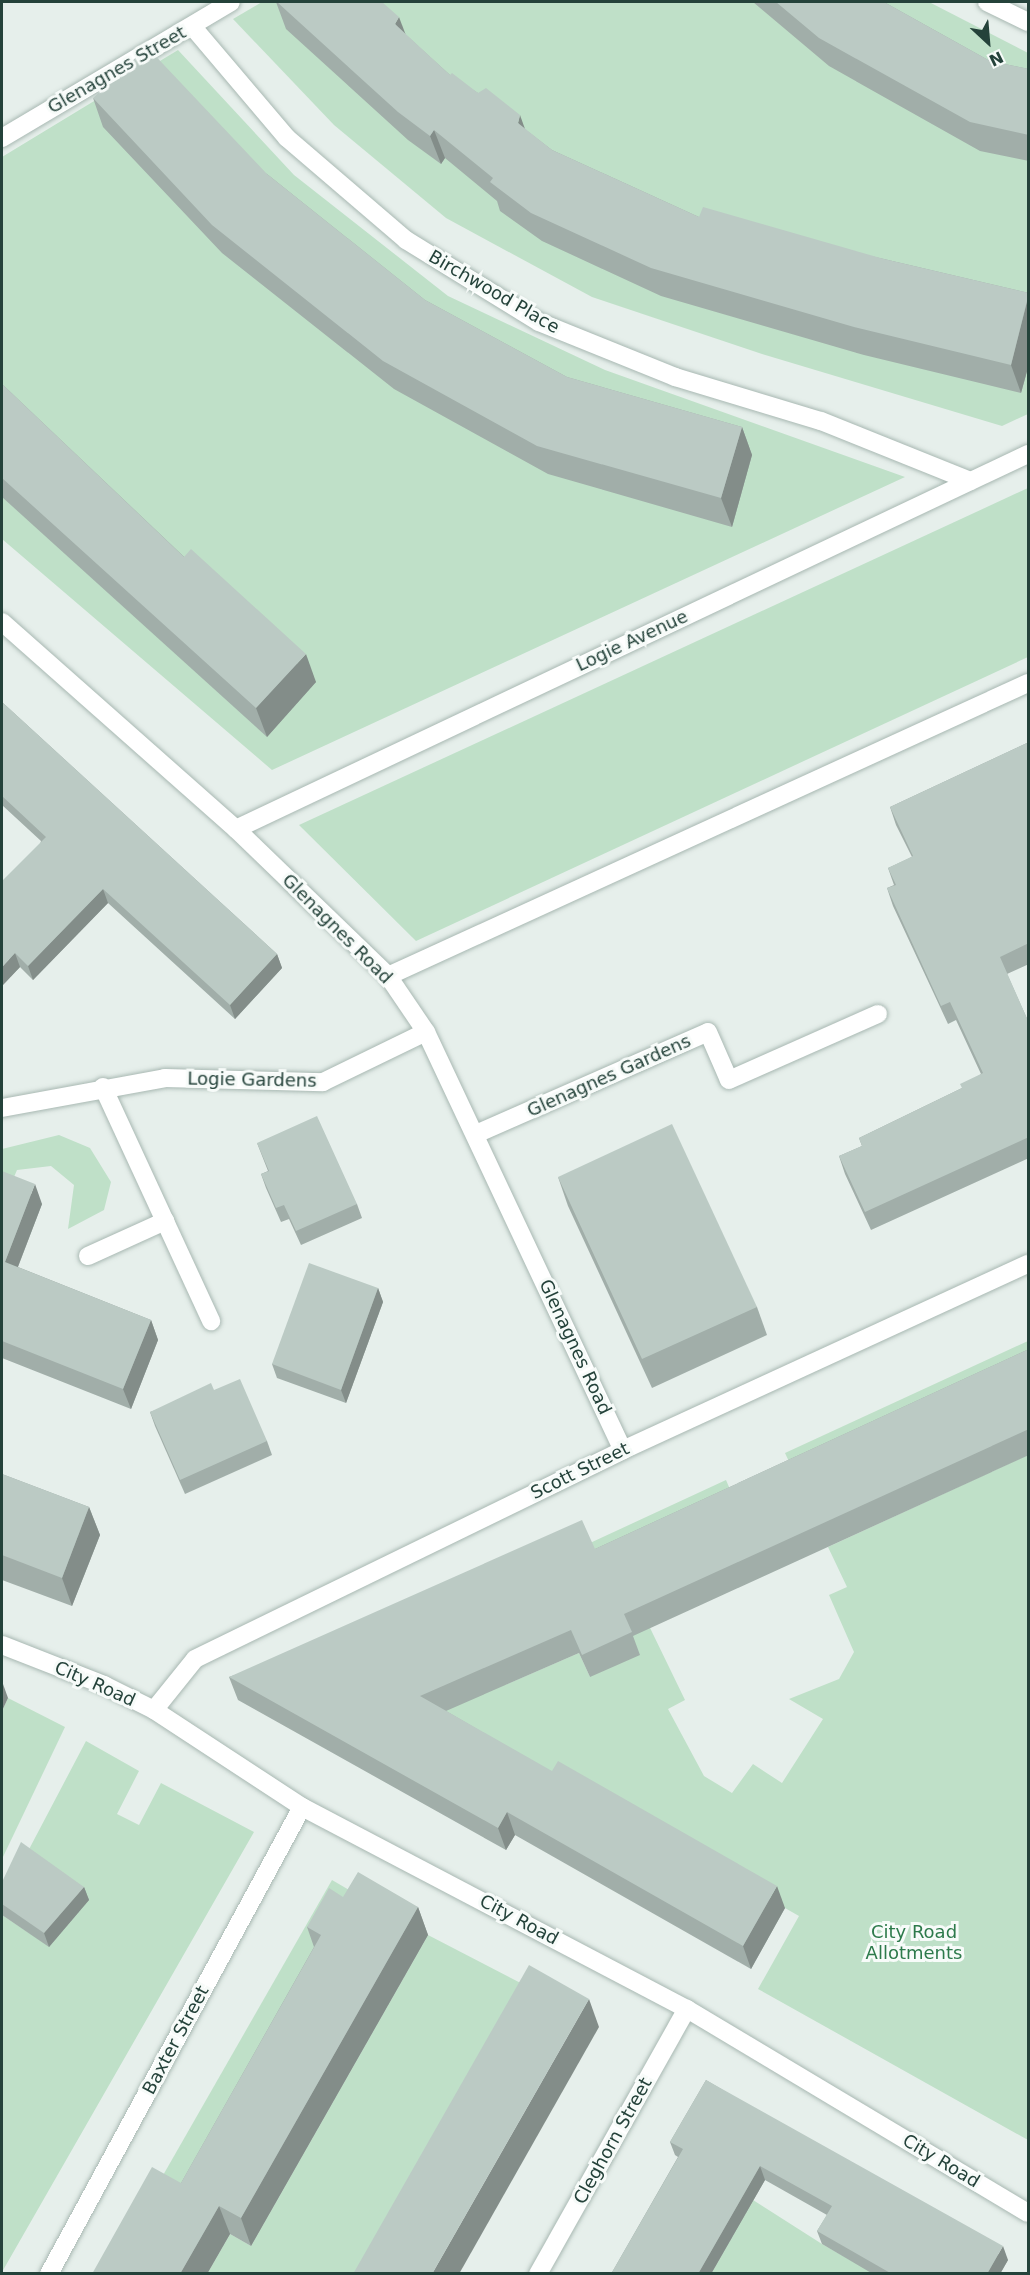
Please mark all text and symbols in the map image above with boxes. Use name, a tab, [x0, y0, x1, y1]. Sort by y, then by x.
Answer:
north arrow	[958, 12, 1018, 72]
street label: Glenagnes Street	[44, 22, 190, 118]
text: N	[986, 47, 1006, 70]
street label: Birchwood Place	[425, 246, 563, 338]
street label: Logie Avenue	[573, 606, 691, 676]
street label: Glenagnes Road	[278, 870, 396, 988]
street label: Glenagnes Gardens	[524, 1030, 694, 1122]
street label: Logie Gardens	[187, 1068, 317, 1092]
street label: Glenagnes Road	[534, 1276, 616, 1418]
street label: Scott Street	[527, 1438, 633, 1504]
street label: City Road	[51, 1657, 139, 1711]
street label: City Road	[476, 1890, 562, 1950]
park label: City Road Allotments	[866, 1922, 962, 1964]
street label: Baxter Street	[138, 1982, 214, 2098]
street label: Cleghorn Street	[569, 2074, 657, 2208]
street label: City Road	[899, 2130, 983, 2192]

